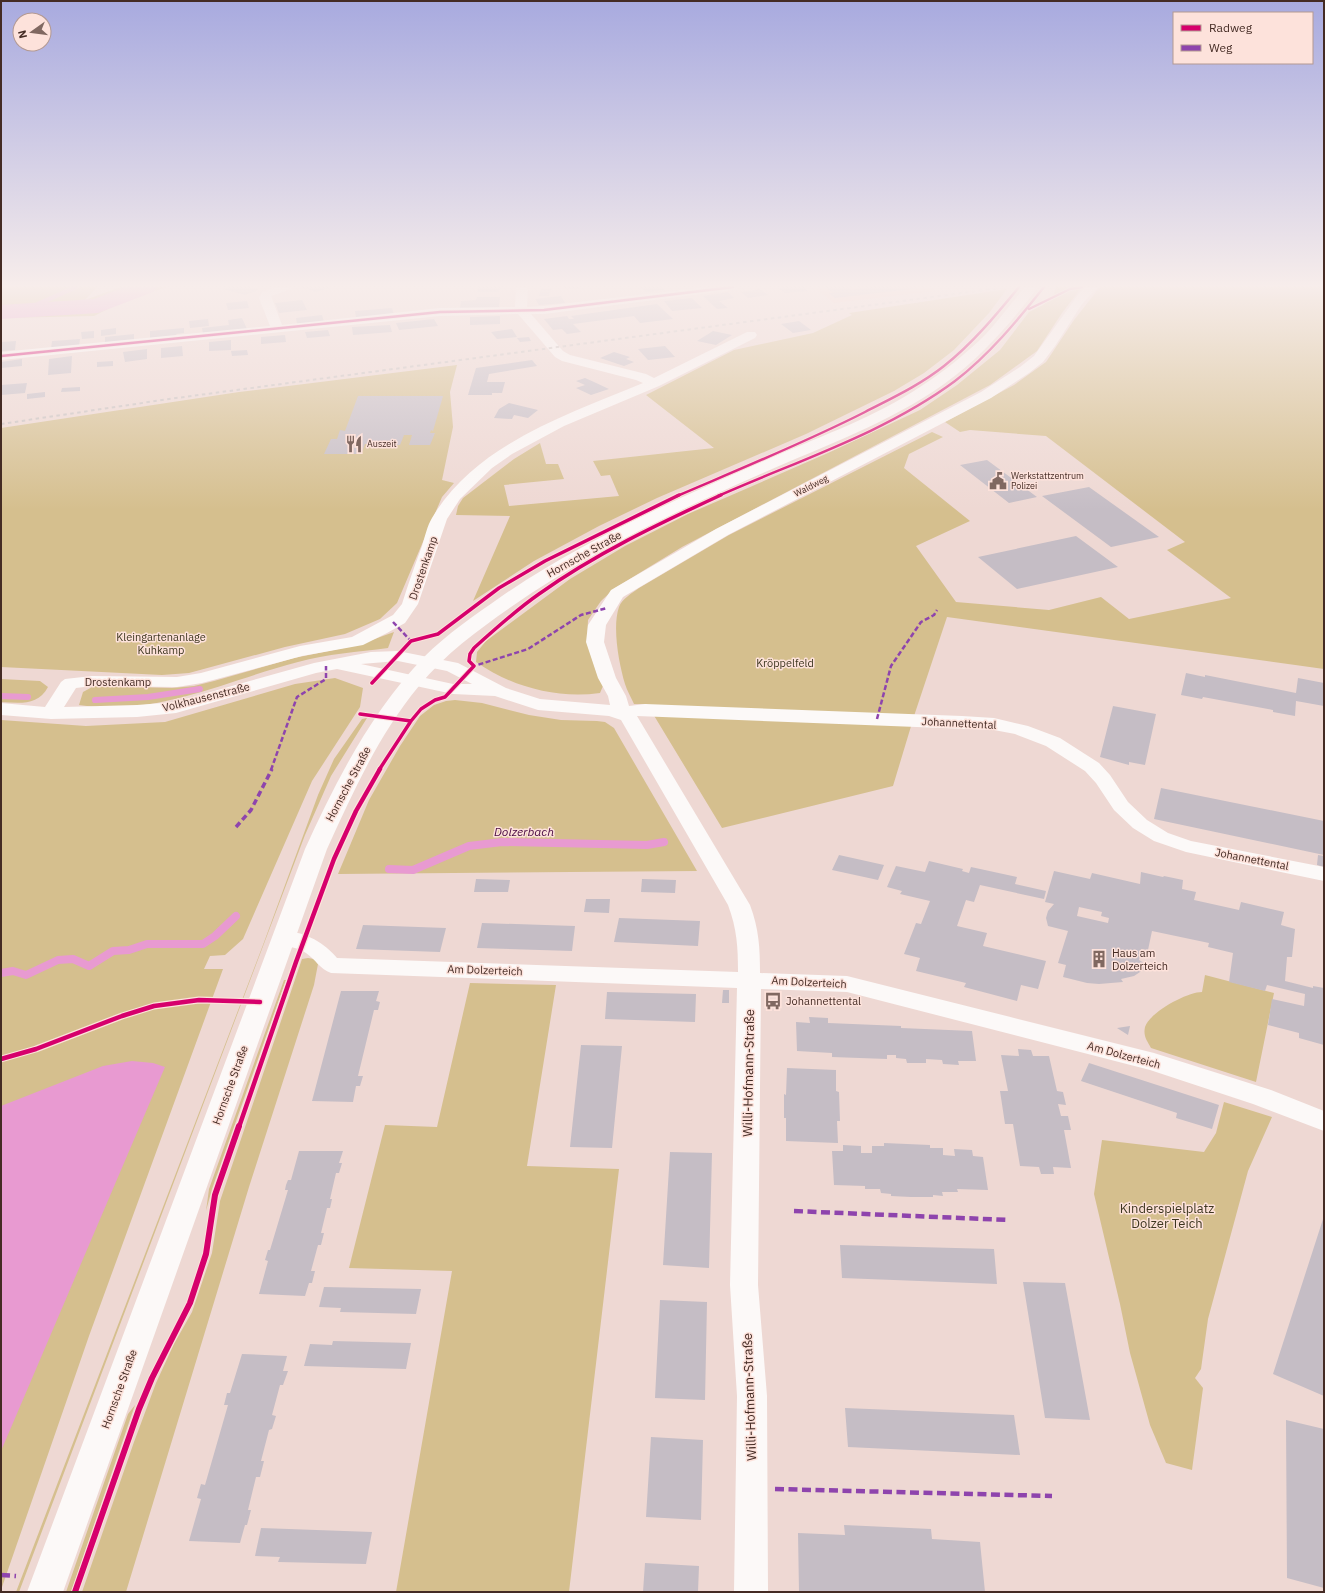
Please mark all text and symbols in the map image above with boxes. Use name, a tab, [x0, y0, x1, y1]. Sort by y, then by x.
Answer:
north arrow	[12, 12, 52, 52]
legend	[1173, 12, 1313, 64]
text: Radweg	[1209, 20, 1253, 35]
text: N	[15, 29, 30, 40]
text: Weg	[1209, 40, 1233, 55]
restaurant icon: Auszeit	[344, 434, 364, 454]
place label: Auszeit	[367, 438, 397, 449]
place label: Werkstattzentrum Polizei	[1011, 470, 1084, 491]
public building icon: Werkstattzentrum Polizei	[988, 471, 1008, 491]
street label: Waldweg	[792, 472, 830, 499]
street label: Hornsche Straße	[544, 528, 624, 580]
street label: Drostenkamp	[406, 534, 440, 602]
park label: Kleingartenanlage Kuhkamp	[116, 630, 206, 657]
park label: Kröppelfeld	[756, 656, 814, 670]
street label: Drostenkamp	[85, 675, 151, 689]
street label: Volkhausenstraße	[161, 679, 251, 715]
street label: Johannettental	[921, 714, 997, 732]
street label: Hornsche Straße	[322, 744, 374, 824]
water label: Dolzerbach	[494, 824, 554, 839]
street label: Johannettental	[1214, 845, 1290, 873]
place label: Haus am Dolzerteich	[1112, 946, 1168, 973]
building icon: Haus am Dolzerteich	[1089, 949, 1109, 969]
street label: Am Dolzerteich	[447, 962, 523, 978]
street label: Am Dolzerteich	[771, 973, 847, 991]
bus stop icon: Johannettental	[763, 991, 783, 1011]
place label: Johannettental	[786, 994, 861, 1008]
street label: Willi-Hofmann-Straße	[739, 1009, 758, 1137]
street label: Am Dolzerteich	[1086, 1038, 1162, 1072]
street label: Hornsche Straße	[209, 1044, 251, 1126]
park label: Kinderspielplatz Dolzer Teich	[1120, 1200, 1214, 1232]
street label: Willi-Hofmann-Straße	[739, 1333, 760, 1461]
street label: Hornsche Straße	[98, 1348, 140, 1430]

